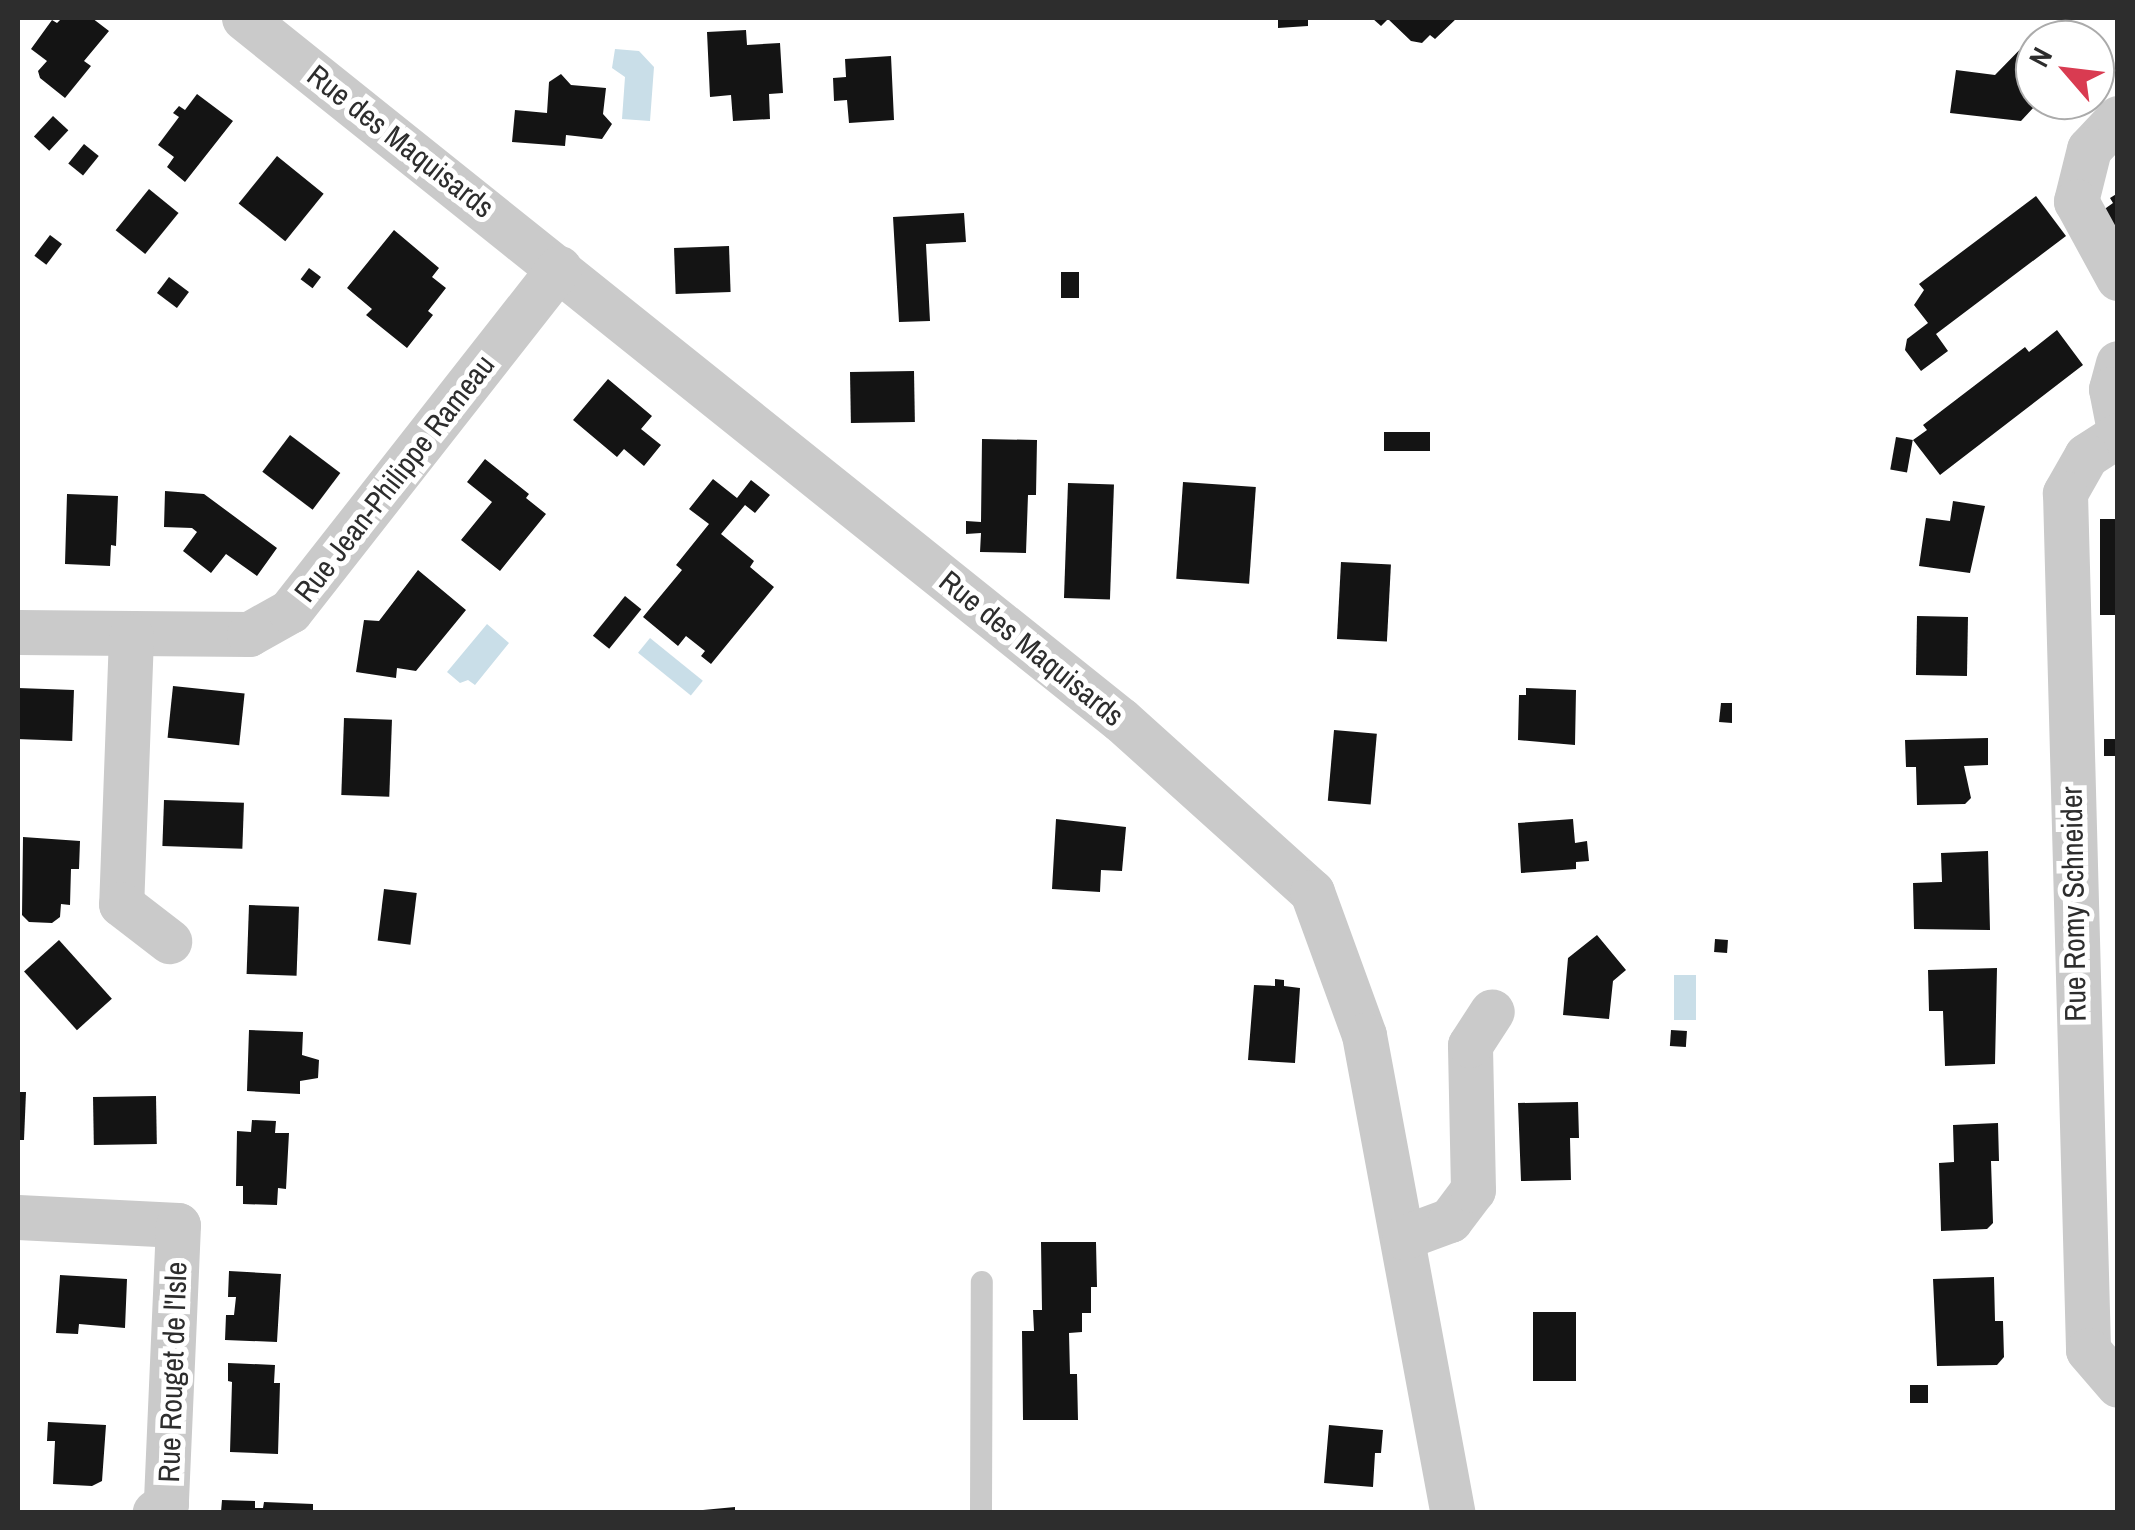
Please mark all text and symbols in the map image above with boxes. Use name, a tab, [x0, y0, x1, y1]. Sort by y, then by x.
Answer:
north arrow	[2015, 20, 2115, 120]
text: N	[2020, 41, 2061, 73]
street label: Rue des Maquisards	[300, 57, 502, 225]
street label: Rue Jean-Philippe Rameau	[286, 347, 502, 609]
street label: Rue des Maquisards	[932, 563, 1132, 733]
street label: Rue Romy Schneider	[2053, 786, 2093, 1022]
street label: Rue Rouget de l'Isle	[150, 1261, 194, 1483]

